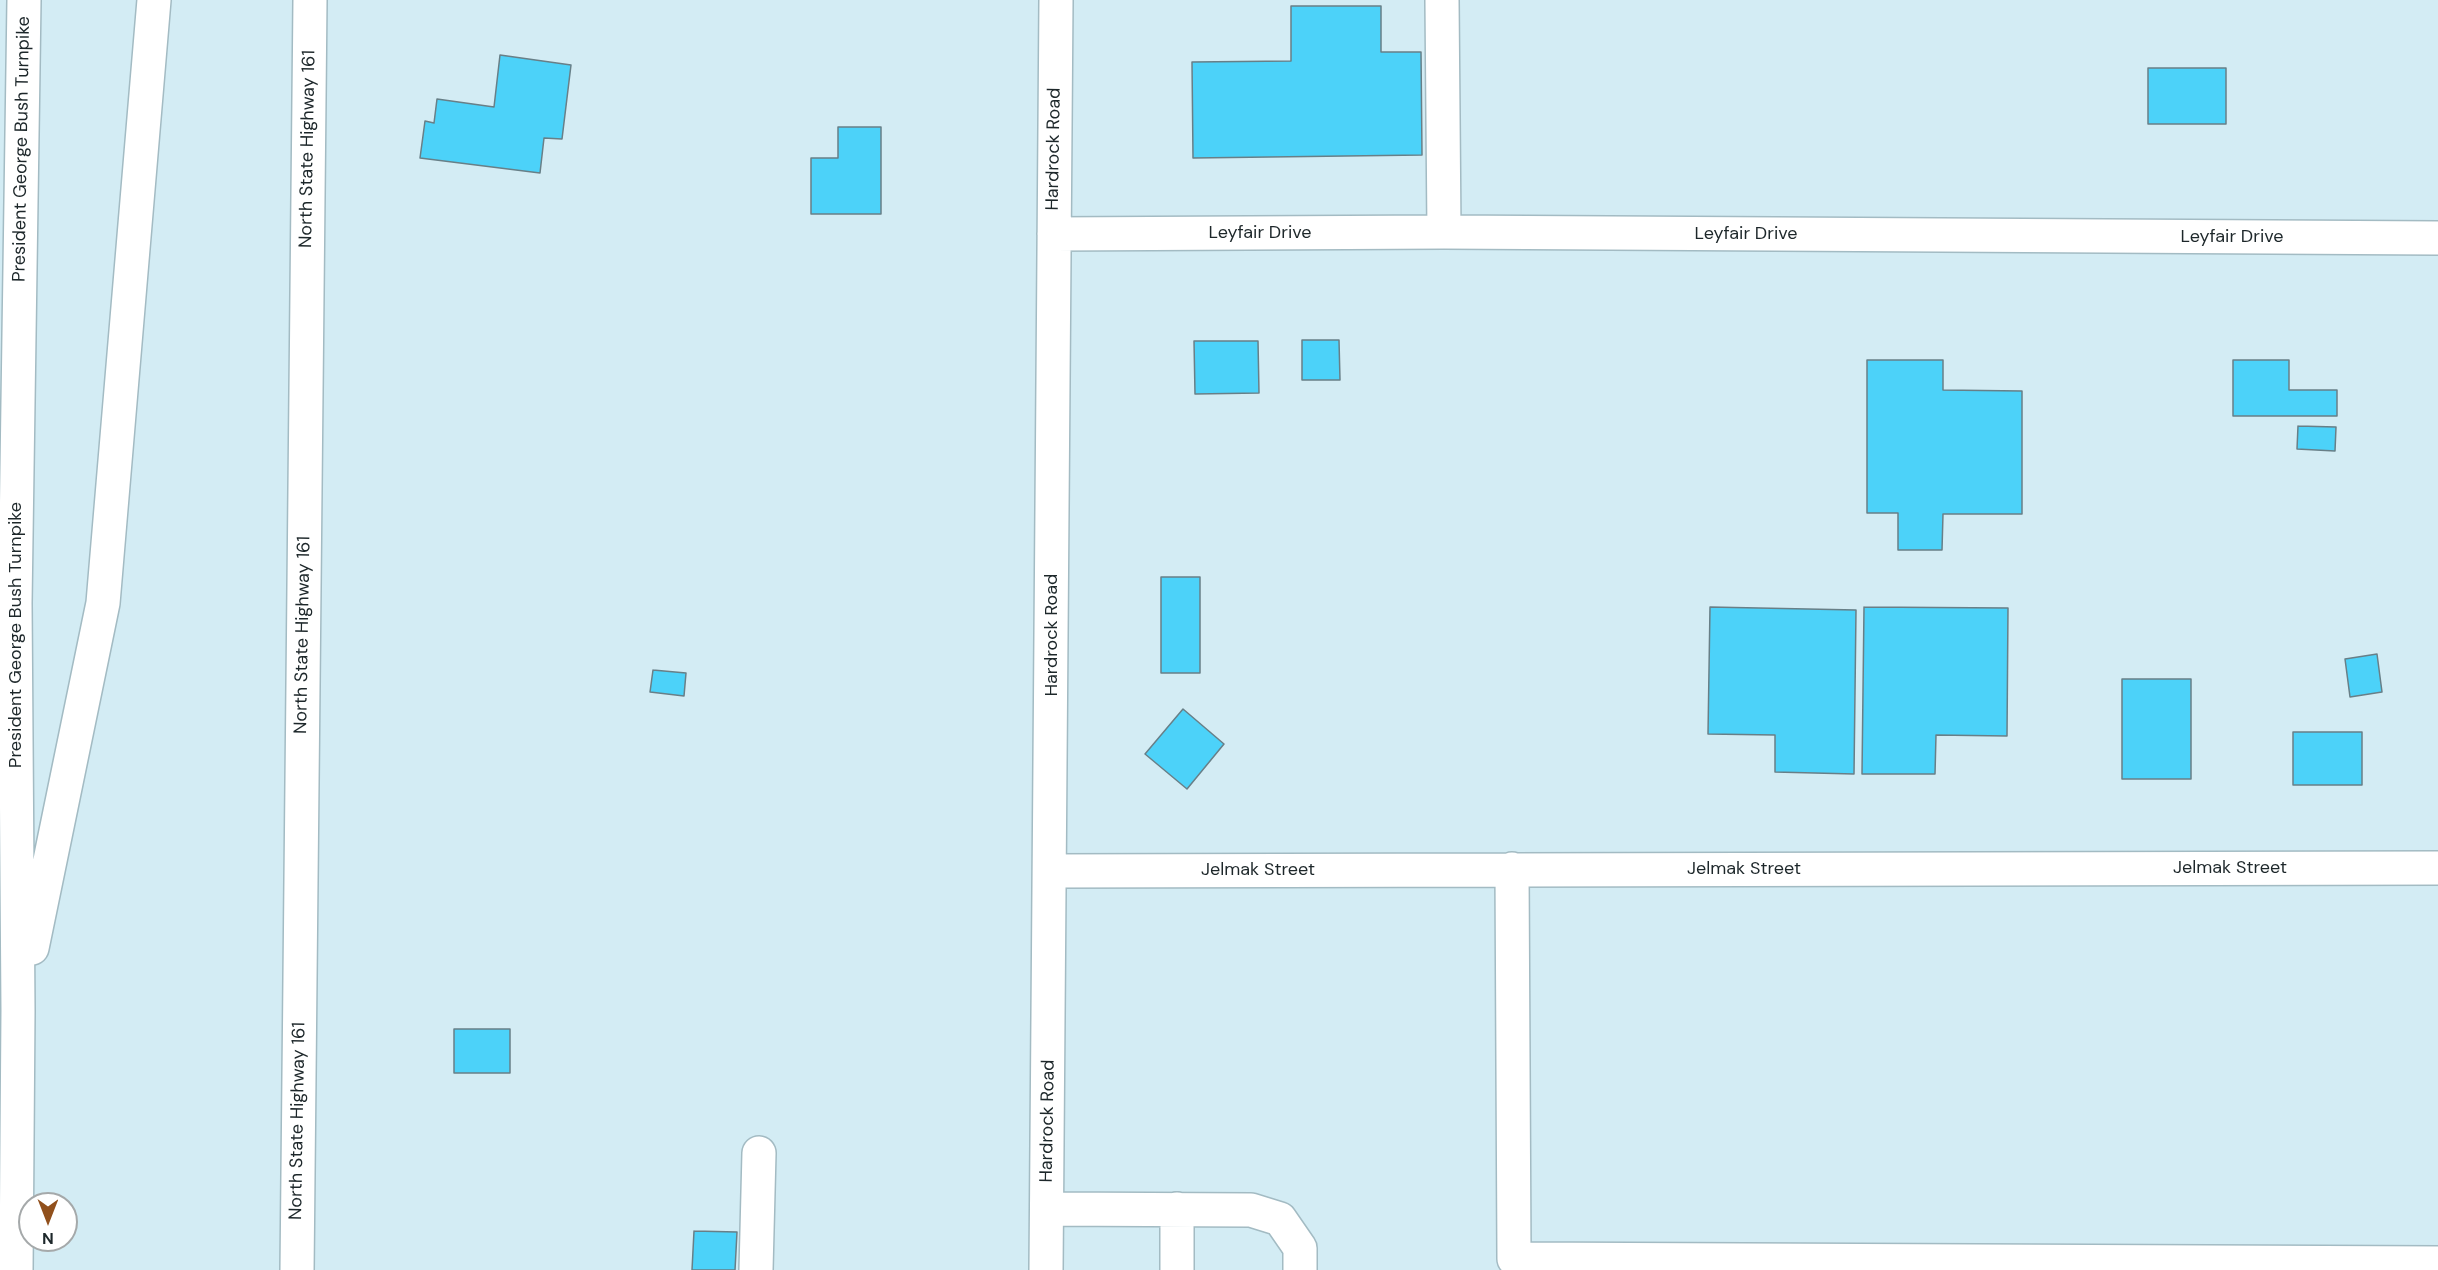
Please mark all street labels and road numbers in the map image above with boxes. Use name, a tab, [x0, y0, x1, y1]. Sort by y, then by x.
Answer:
street label: President George Bush Turnpike	[9, 16, 35, 282]
street label: North State Highway 161	[295, 50, 321, 248]
street label: Hardrock Road	[1042, 87, 1066, 211]
street label: Leyfair Drive	[1209, 222, 1311, 244]
street label: Leyfair Drive	[1695, 223, 1797, 245]
street label: Leyfair Drive	[2181, 226, 2283, 248]
street label: President George Bush Turnpike	[5, 502, 27, 768]
street label: North State Highway 161	[290, 536, 316, 734]
street label: Hardrock Road	[1041, 574, 1063, 696]
street label: Jelmak Street	[2173, 857, 2287, 879]
street label: Jelmak Street	[1687, 858, 1801, 880]
street label: Jelmak Street	[1201, 859, 1315, 881]
street label: North State Highway 161	[285, 1022, 311, 1220]
street label: Hardrock Road	[1036, 1059, 1060, 1183]

